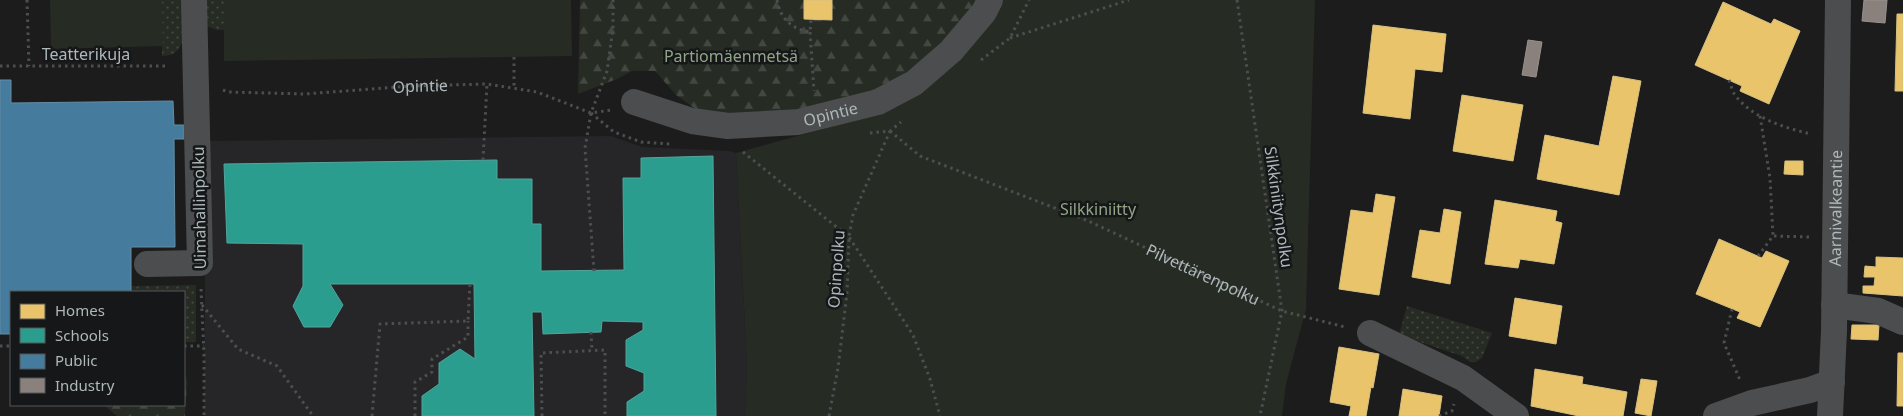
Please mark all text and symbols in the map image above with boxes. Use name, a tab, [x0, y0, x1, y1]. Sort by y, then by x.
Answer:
street label: Teatterikuja	[42, 43, 130, 65]
park label: Partiomäenmetsä	[664, 45, 798, 67]
street label: Opintie	[392, 74, 448, 98]
street label: Opintie	[801, 96, 860, 131]
street label: Silkkiniitynpolku	[1260, 145, 1298, 269]
street label: Uimahallinpolku	[187, 146, 211, 270]
street label: Aarnivalkeantie	[1824, 150, 1847, 266]
park label: Silkkiniitty	[1060, 198, 1137, 220]
street label: Opinpolku	[822, 229, 850, 309]
street label: Pilvettärenpolku	[1143, 238, 1263, 310]
legend	[10, 291, 185, 406]
text: Homes	[55, 300, 105, 320]
text: Schools	[55, 325, 109, 345]
text: Public	[55, 350, 98, 370]
text: Industry	[55, 375, 115, 395]

